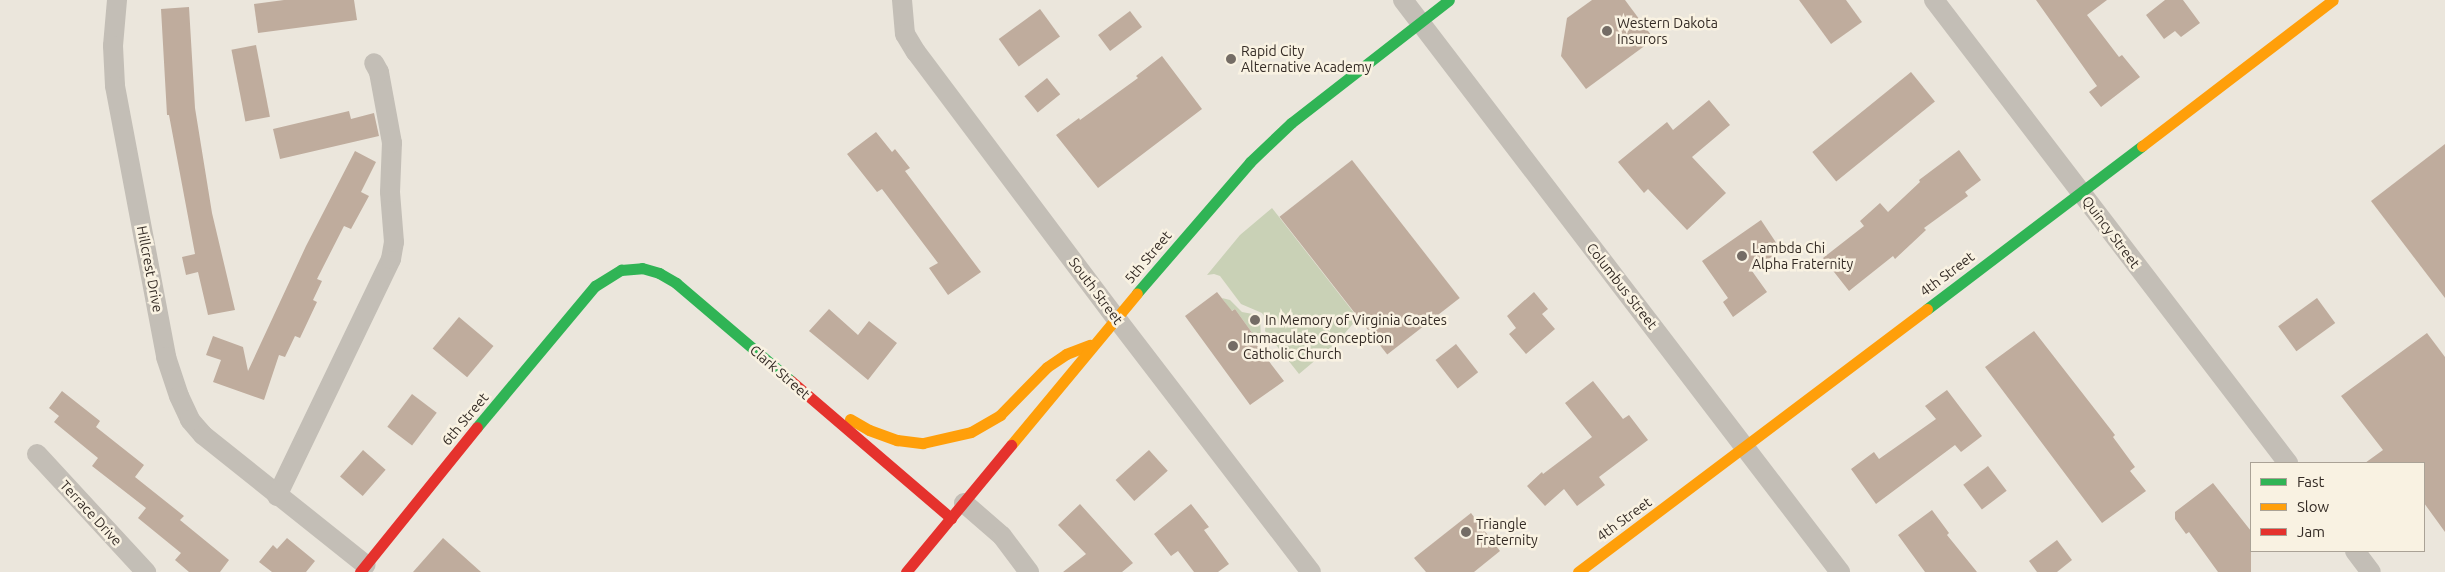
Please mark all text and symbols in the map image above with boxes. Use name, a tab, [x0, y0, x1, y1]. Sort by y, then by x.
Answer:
place label: Western Dakota Insurors	[1617, 15, 1718, 48]
marker: Western Dakota Insurors	[1601, 25, 1613, 37]
place label: Rapid City Alternative Academy	[1241, 43, 1372, 75]
marker: Rapid City Alternative Academy	[1225, 53, 1237, 65]
street label: Quincy Street	[2078, 193, 2144, 271]
street label: Hillcrest Drive	[133, 224, 167, 314]
street label: 5th Street	[1121, 227, 1175, 287]
street label: Columbus Street	[1583, 239, 1661, 333]
place label: Lambda Chi Alpha Fraternity	[1752, 240, 1853, 272]
street label: 4th Street	[1917, 248, 1977, 300]
marker: Lambda Chi Alpha Fraternity	[1736, 250, 1748, 262]
street label: South Street	[1065, 254, 1127, 328]
place label: In Memory of Virginia Coates	[1265, 312, 1447, 328]
marker: In Memory of Virginia Coates	[1249, 314, 1261, 326]
place label: Immaculate Conception Catholic Church	[1243, 330, 1392, 362]
marker: Immaculate Conception Catholic Church	[1227, 340, 1239, 352]
street label: Clark Street	[747, 341, 813, 403]
street label: 6th Street	[438, 389, 492, 449]
legend	[2250, 462, 2425, 552]
text: Fast	[2297, 473, 2324, 490]
street label: Terrace Drive	[57, 477, 125, 549]
street label: 4th Street	[1593, 493, 1655, 545]
text: Slow	[2297, 498, 2329, 515]
place label: Triangle Fraternity	[1476, 516, 1538, 548]
text: Jam	[2297, 523, 2325, 540]
marker: Triangle Fraternity	[1460, 526, 1472, 538]

